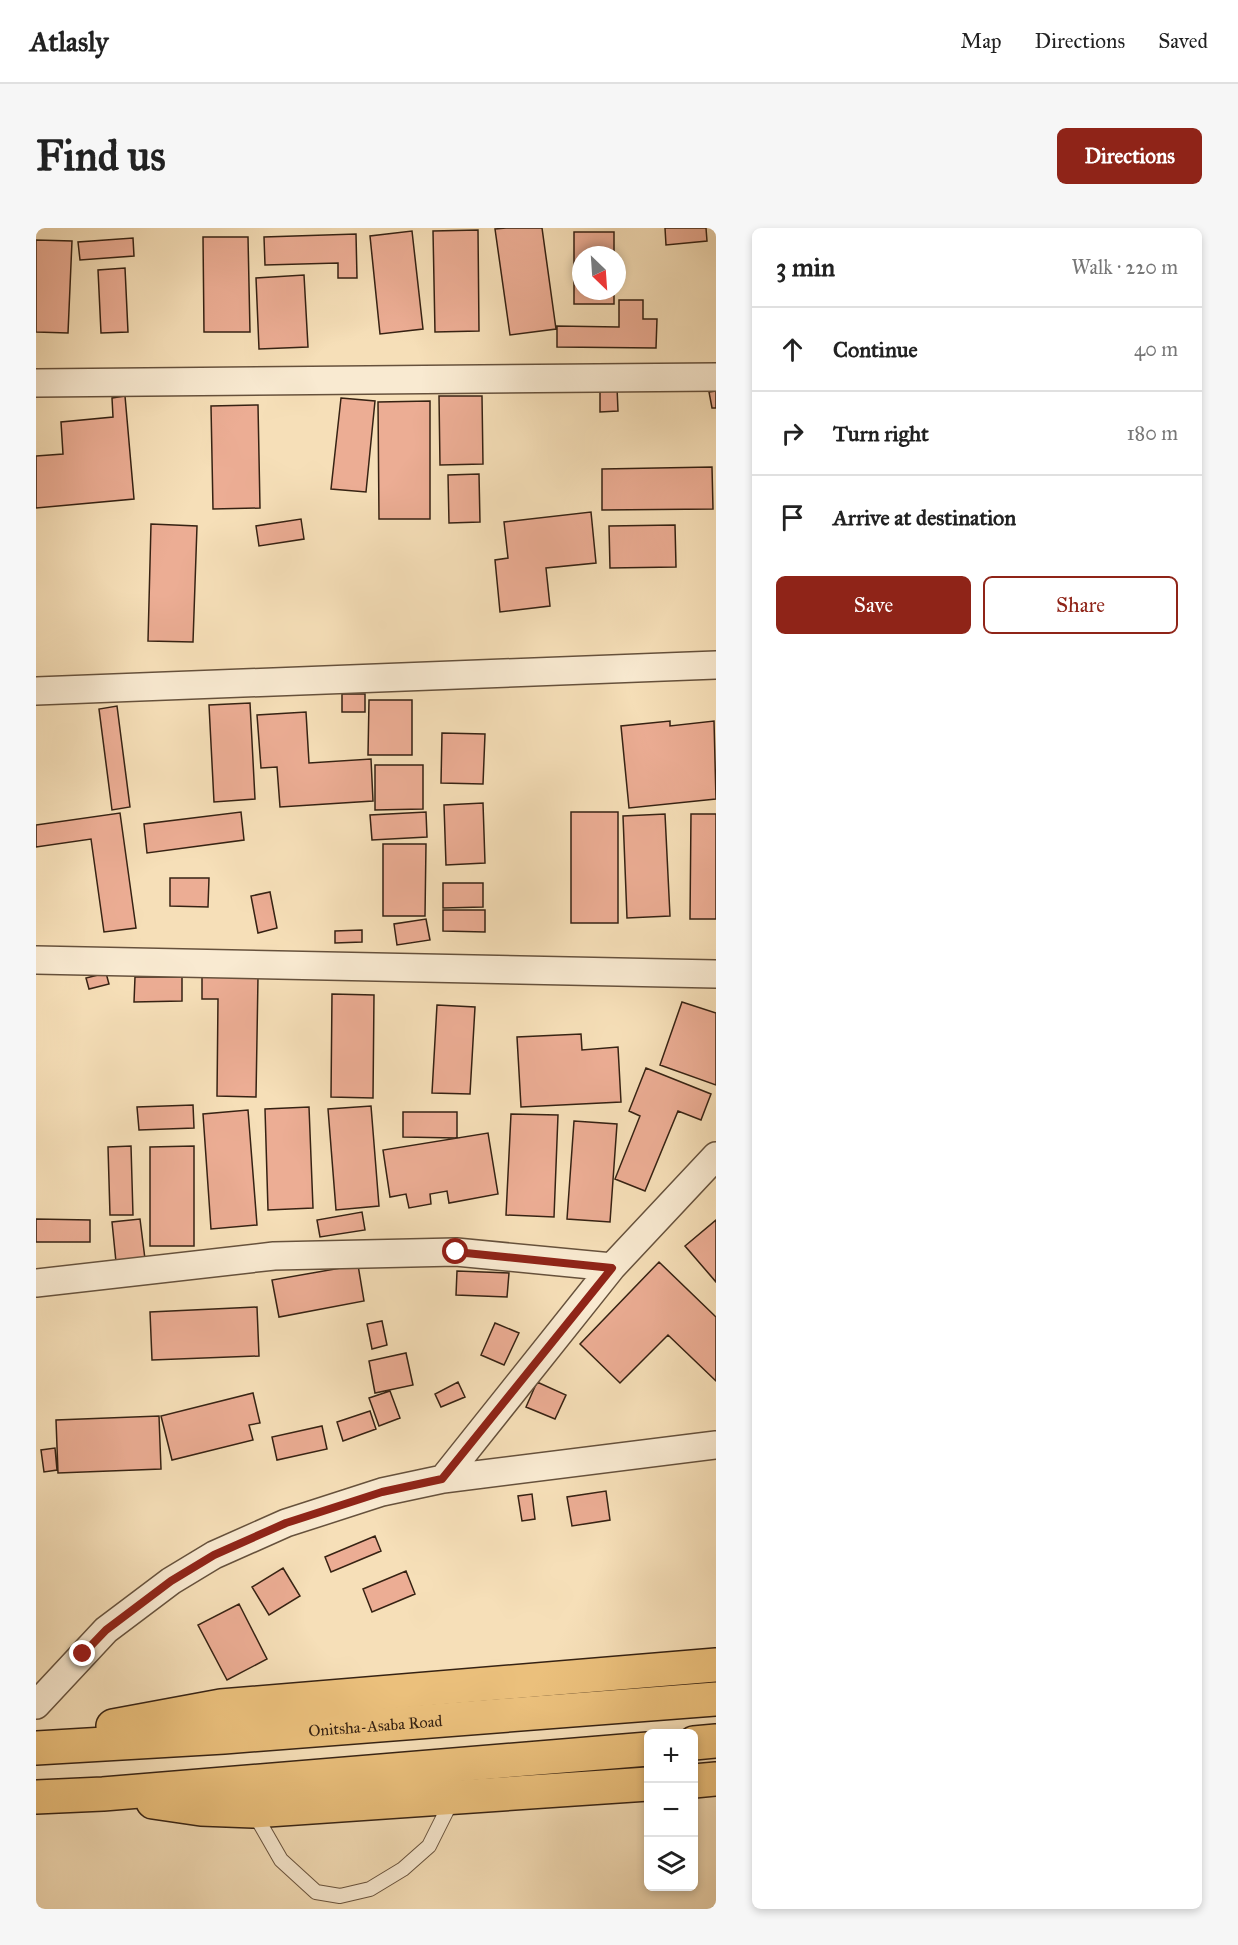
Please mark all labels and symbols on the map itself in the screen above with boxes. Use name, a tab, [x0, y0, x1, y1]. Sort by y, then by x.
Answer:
north arrow	[572, 246, 626, 300]
route start	[442, 1238, 468, 1264]
route end	[69, 1640, 95, 1666]
street label: Onitsha-Asaba Road	[307, 1711, 443, 1740]

